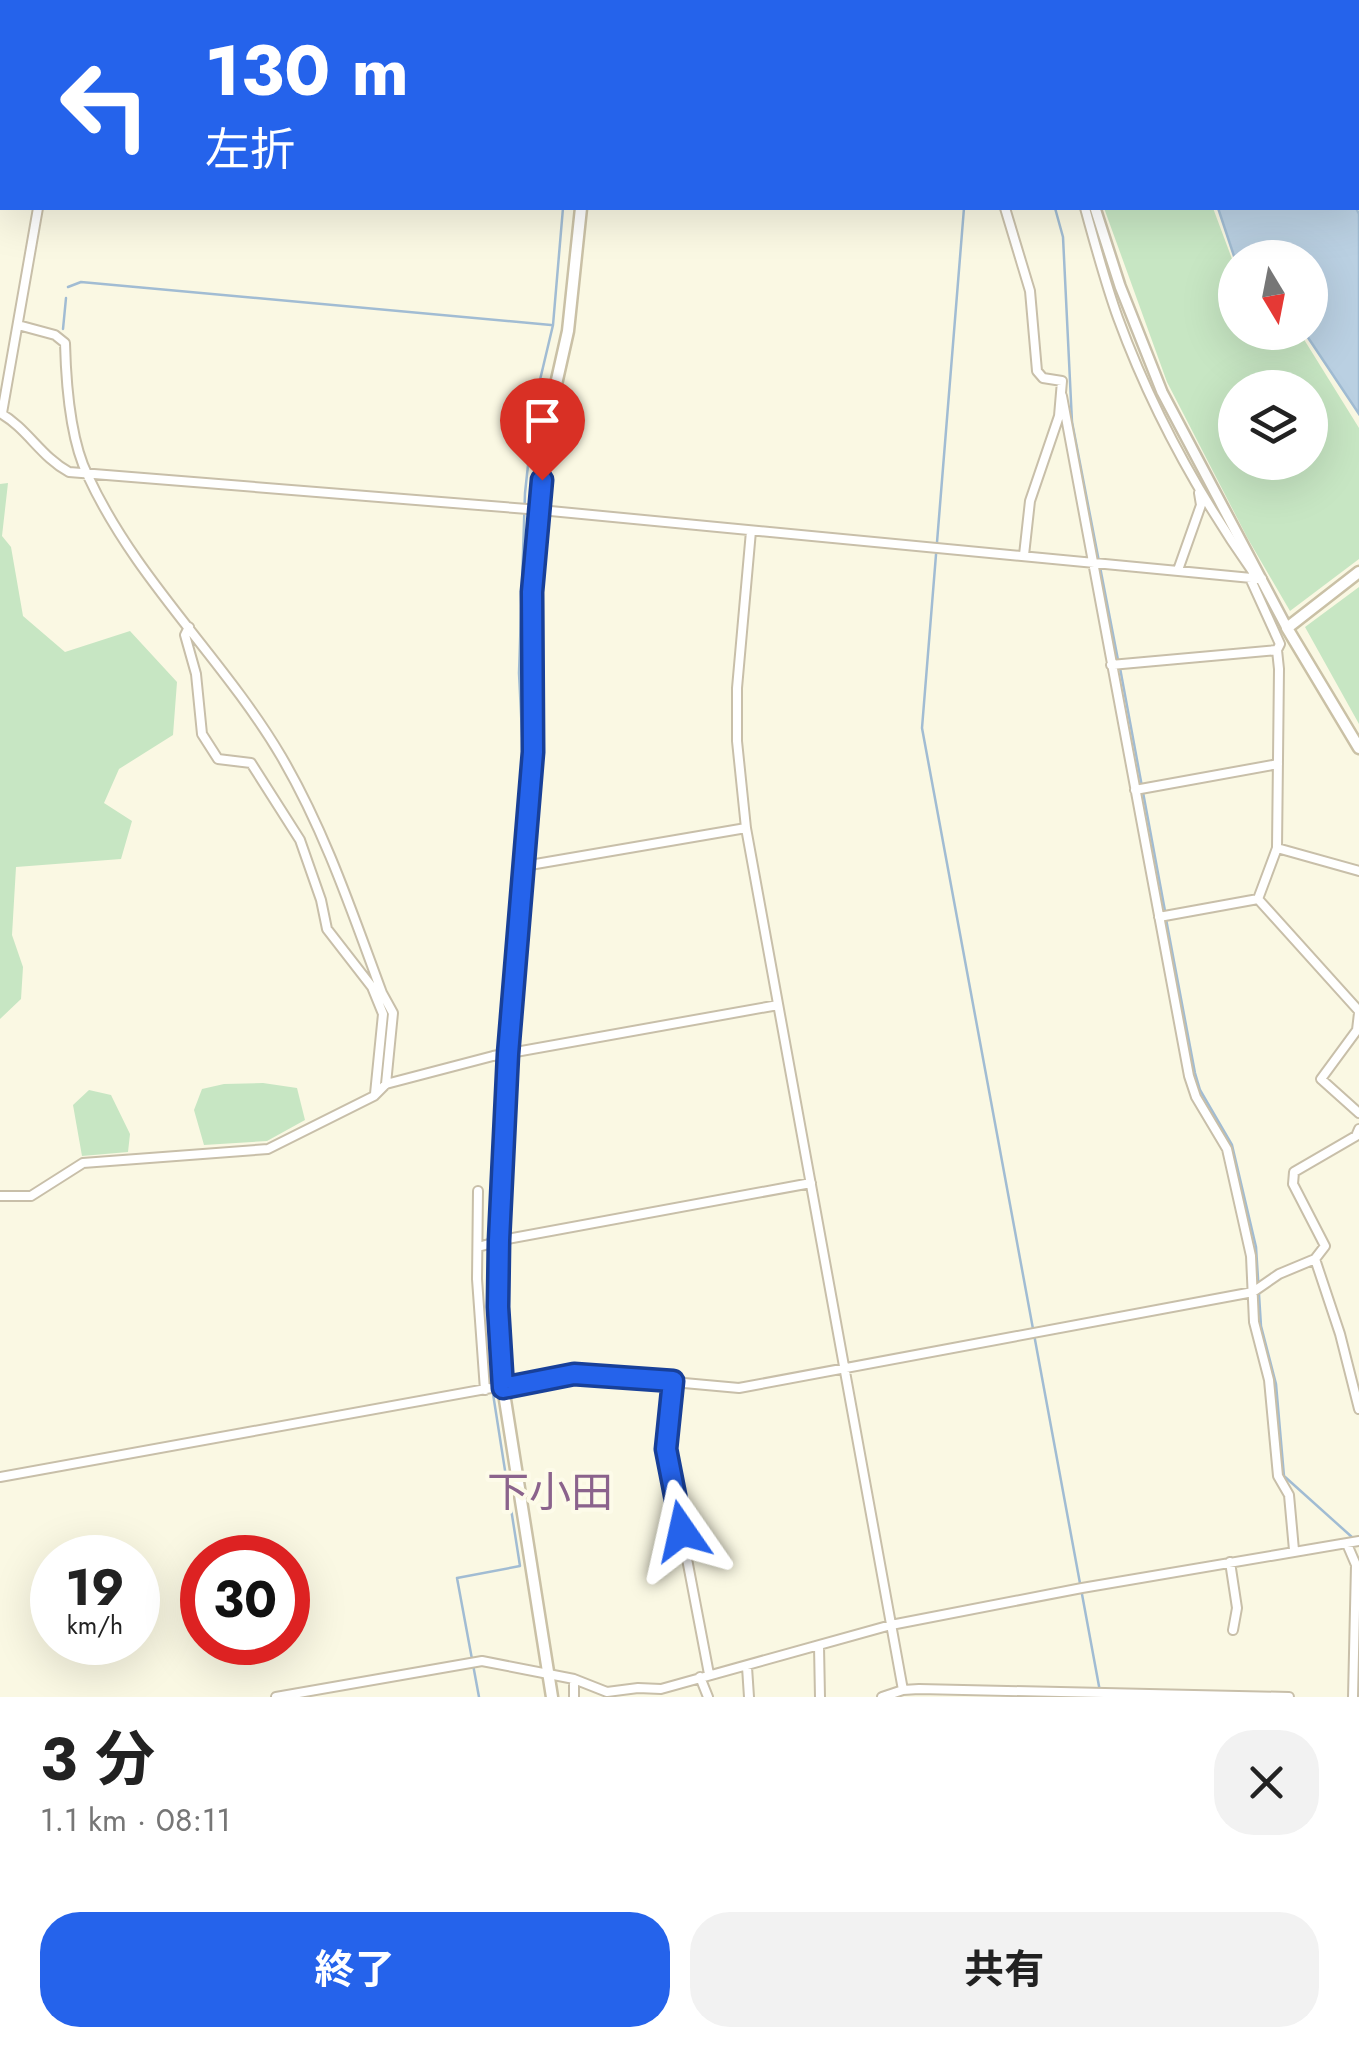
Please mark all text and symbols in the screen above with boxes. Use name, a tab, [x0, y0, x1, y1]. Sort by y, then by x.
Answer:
text: 130 m	[205, 20, 409, 121]
icon: left	[40, 40, 170, 170]
text: 左折	[205, 117, 295, 182]
north arrow	[1218, 240, 1328, 350]
map controls	[1218, 240, 1328, 480]
button: layers	[1218, 370, 1328, 480]
pin	[500, 378, 585, 481]
icon: arrive	[515, 393, 570, 448]
district label: 下小田	[487, 1462, 613, 1523]
position arrow	[630, 1479, 734, 1583]
speed limit sign: 30	[180, 1535, 310, 1665]
text: 19	[66, 1551, 124, 1624]
text: km/h	[67, 1607, 123, 1643]
text: 3 分	[40, 1716, 155, 1803]
button: close	[1214, 1730, 1319, 1835]
text: 1.1 km · 08:11	[40, 1797, 231, 1843]
button: 終了	[40, 1912, 670, 2027]
button: 共有	[690, 1912, 1319, 2027]

